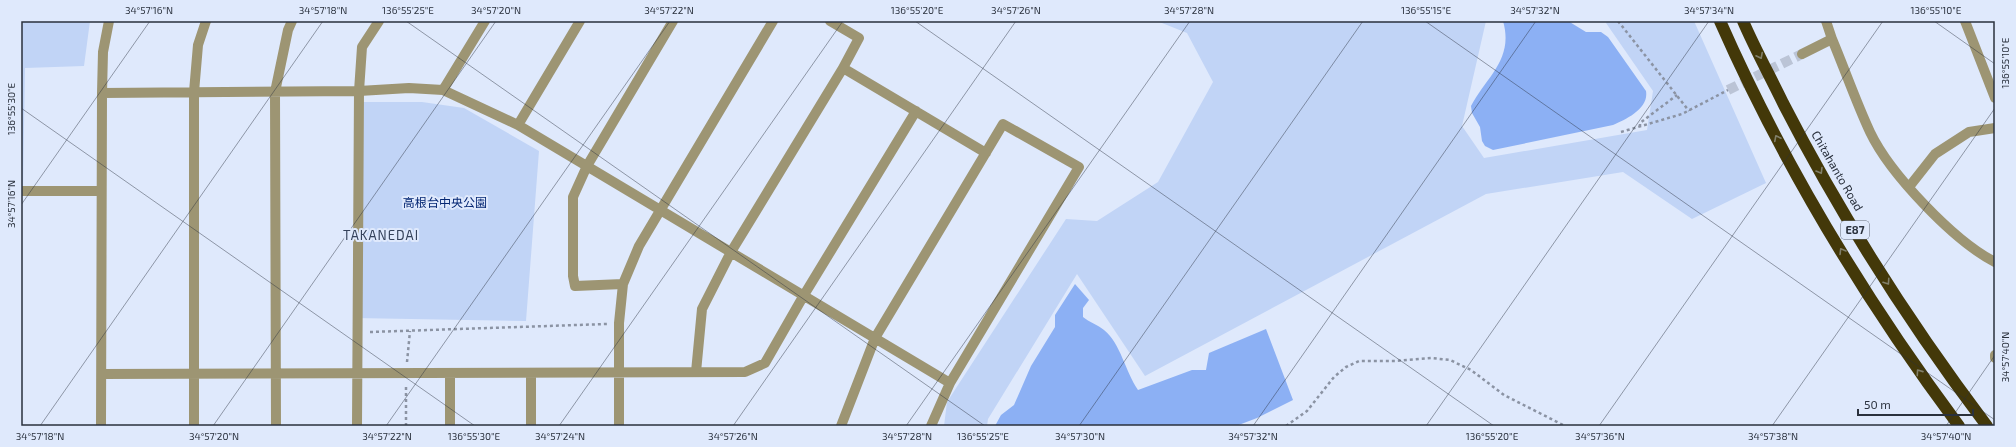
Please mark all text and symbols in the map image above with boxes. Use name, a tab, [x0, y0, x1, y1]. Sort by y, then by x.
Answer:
text: 34°57'16"N	[125, 4, 173, 16]
text: 34°57'18"N	[299, 4, 347, 16]
text: 136°55'25"E	[382, 4, 434, 16]
text: 34°57'20"N	[471, 4, 521, 16]
text: 34°57'22"N	[644, 4, 694, 16]
text: 136°55'20"E	[891, 4, 944, 16]
text: 34°57'26"N	[991, 4, 1041, 16]
text: 34°57'28"N	[1164, 4, 1214, 16]
text: 136°55'15"E	[1401, 4, 1451, 16]
text: 34°57'32"N	[1510, 4, 1560, 16]
text: 34°57'34"N	[1684, 4, 1734, 16]
text: 136°55'10"E	[1911, 4, 1962, 16]
text: 136°55'10"E	[1999, 37, 2011, 88]
one-way arrow	[1755, 52, 1762, 59]
text: 136°55'30"E	[5, 82, 17, 135]
street label: Chitahanto Road	[1809, 128, 1866, 213]
one-way arrow	[1774, 135, 1782, 142]
one-way arrow	[1815, 167, 1822, 174]
text: 34°57'16"N	[5, 180, 17, 228]
park label: 高根台中央公園	[403, 195, 487, 209]
road number: E87	[1841, 221, 1869, 239]
district label: TAKANEDAI	[343, 227, 419, 243]
one-way arrow	[1839, 248, 1846, 255]
one-way arrow	[1882, 278, 1889, 285]
text: 34°57'40"N	[1999, 332, 2011, 382]
one-way arrow	[1917, 370, 1924, 377]
scale bar	[1858, 391, 1973, 417]
text: 50 m	[1864, 397, 1891, 411]
text: 34°57'18"N	[16, 430, 64, 442]
text: 34°57'20"N	[189, 430, 239, 442]
text: 34°57'22"N	[362, 430, 412, 442]
text: 136°55'30"E	[448, 430, 501, 442]
text: 34°57'24"N	[535, 430, 585, 442]
text: 34°57'26"N	[708, 430, 758, 442]
text: 34°57'28"N	[882, 430, 932, 442]
text: 136°55'25"E	[957, 430, 1009, 442]
text: 34°57'30"N	[1055, 430, 1105, 442]
text: 34°57'32"N	[1228, 430, 1278, 442]
text: 136°55'20"E	[1466, 430, 1519, 442]
text: 34°57'36"N	[1575, 430, 1625, 442]
text: 34°57'38"N	[1748, 430, 1798, 442]
text: 34°57'40"N	[1921, 430, 1971, 442]

